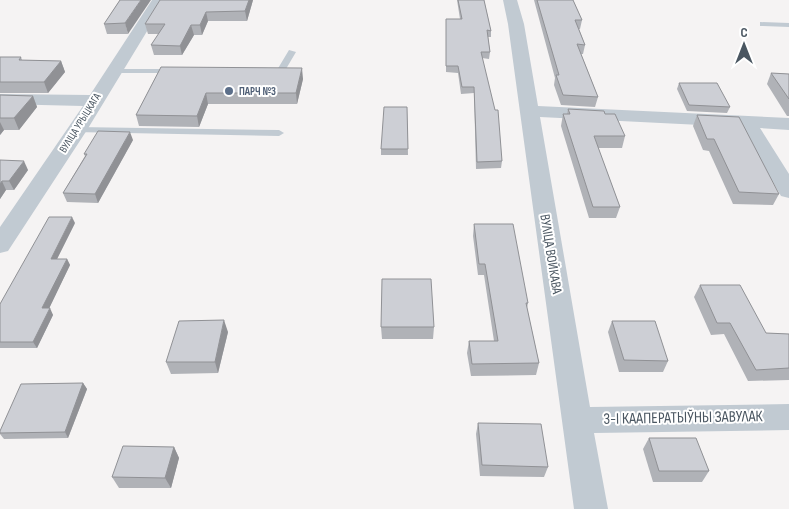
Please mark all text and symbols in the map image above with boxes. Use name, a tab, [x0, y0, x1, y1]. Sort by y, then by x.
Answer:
north arrow	[719, 20, 769, 70]
text: С	[740, 24, 748, 41]
marker: ПАРЧ №3	[223, 85, 235, 97]
place label: ПАРЧ №3	[239, 85, 276, 98]
street label: ВУЛІЦА УРЫЦКАГА	[57, 91, 104, 155]
street label: ВУЛІЦА ВОЙКАВА	[536, 213, 566, 296]
street label: 3-І КААПЕРАТЫЎНЫ ЗАВУЛАК	[603, 407, 764, 429]

